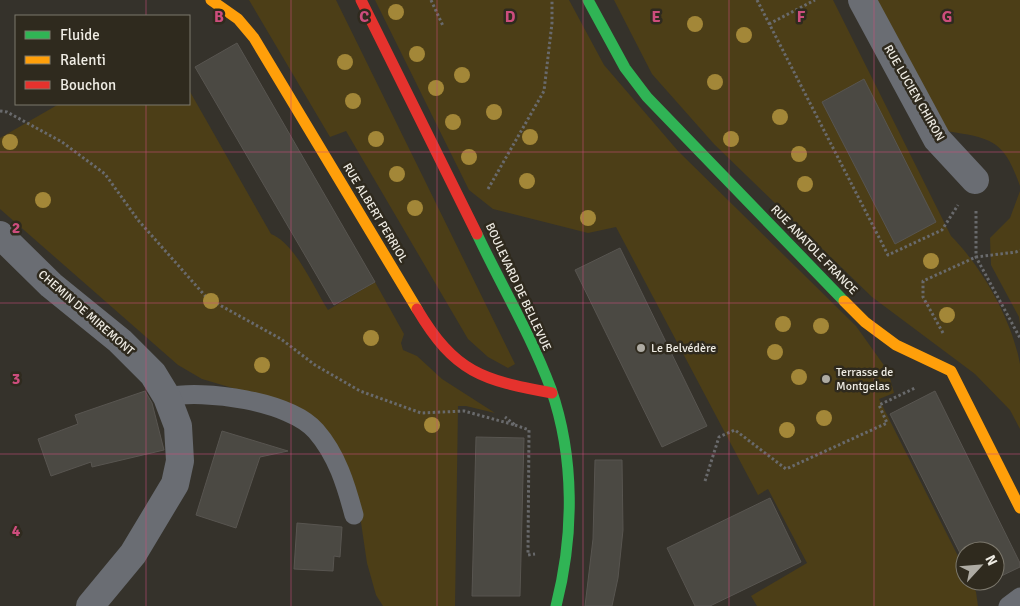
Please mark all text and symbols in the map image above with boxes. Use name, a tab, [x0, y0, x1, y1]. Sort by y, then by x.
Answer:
text: B	[214, 7, 224, 27]
text: C	[359, 7, 369, 27]
text: D	[505, 7, 516, 27]
text: E	[651, 7, 661, 27]
text: F	[797, 7, 806, 27]
text: G	[942, 7, 952, 27]
legend	[15, 15, 190, 105]
text: Fluide	[60, 26, 100, 44]
street label: RUE LUCIEN CHIRON	[880, 42, 948, 144]
text: Ralenti	[60, 51, 106, 69]
text: Bouchon	[60, 76, 116, 94]
street label: RUE ALBERT PERRIOL	[339, 161, 411, 265]
street label: RUE ANATOLE FRANCE	[767, 202, 861, 298]
text: 2	[12, 218, 20, 238]
street label: BOULEVARD DE BELLEVUE	[482, 221, 554, 353]
street label: CHEMIN DE MIREMONT	[35, 267, 137, 359]
place label: Le Belvédère	[651, 341, 716, 356]
marker: Le Belvédère	[635, 342, 647, 354]
place label: Terrasse de Montgelas	[836, 365, 893, 394]
text: 3	[12, 369, 20, 389]
marker: Terrasse de Montgelas	[820, 373, 832, 385]
text: 4	[12, 521, 21, 541]
north arrow	[955, 541, 1005, 591]
text: N	[981, 552, 1001, 569]

